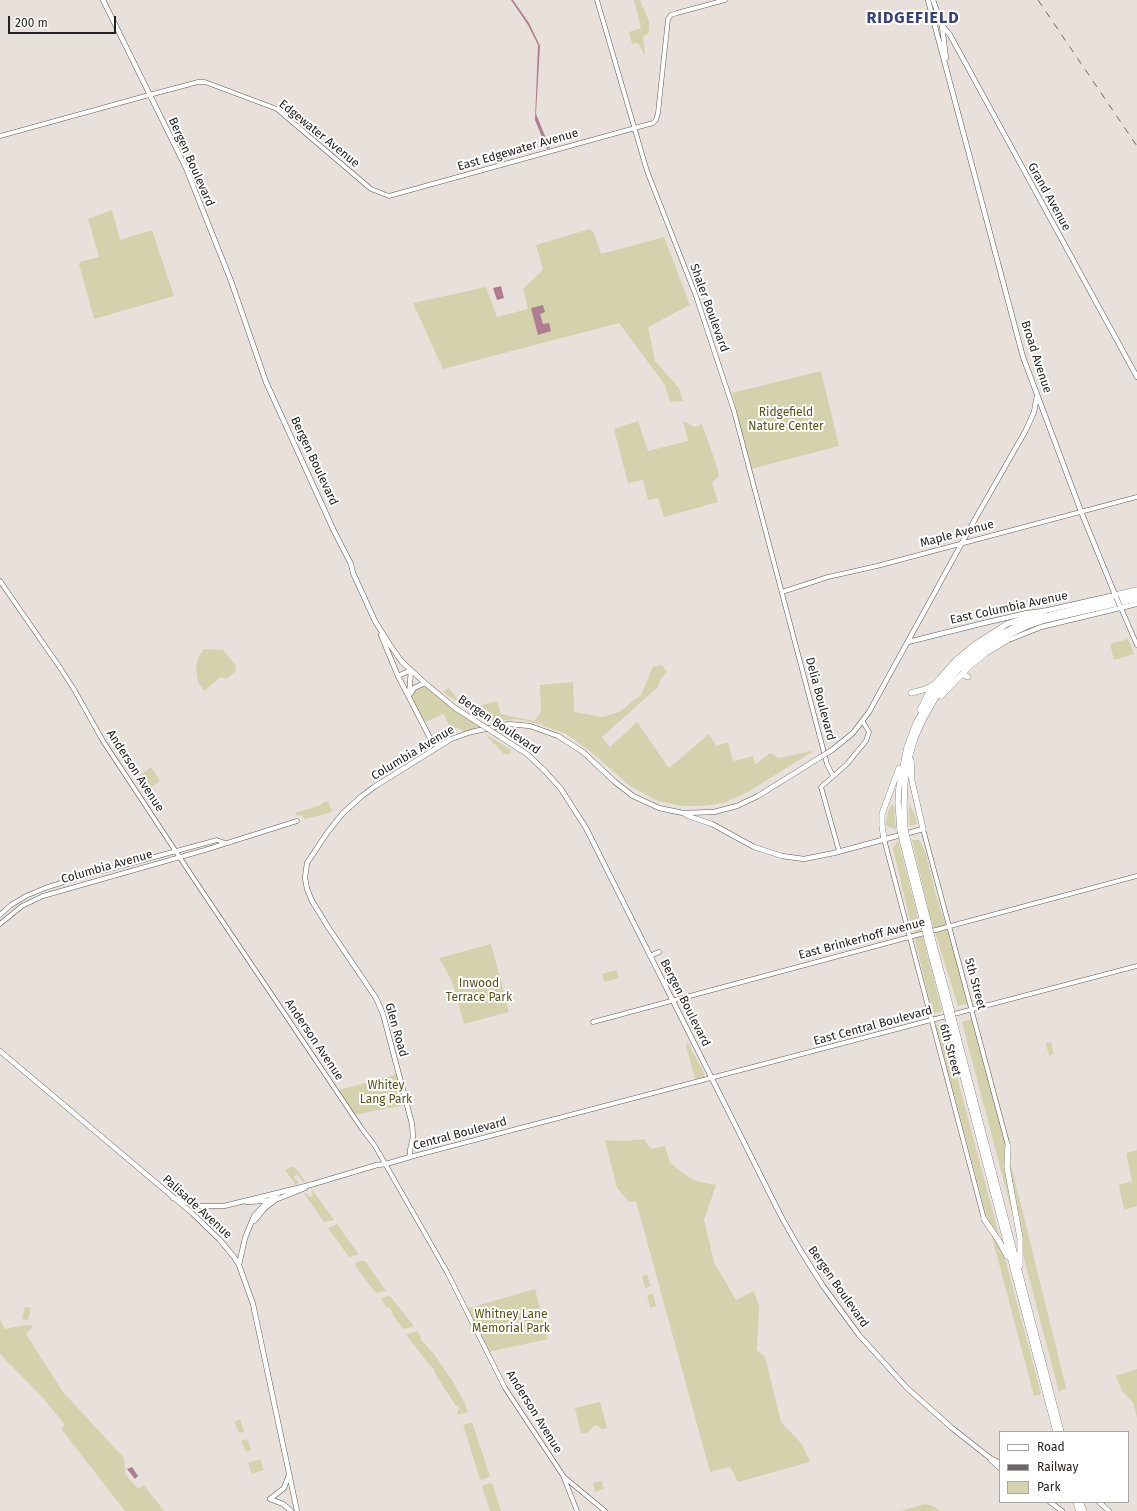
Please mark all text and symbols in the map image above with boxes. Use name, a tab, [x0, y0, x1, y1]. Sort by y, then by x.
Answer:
scale bar	[10, 8, 118, 34]
district label: RIDGEFIELD	[866, 9, 960, 29]
text: 200 m	[15, 16, 48, 30]
street label: Edgewater Avenue	[276, 97, 362, 171]
street label: Bergen Boulevard	[165, 115, 217, 209]
street label: East Edgewater Avenue	[456, 126, 580, 174]
street label: Grand Avenue	[1024, 160, 1074, 234]
street label: Shaler Boulevard	[686, 262, 732, 354]
street label: Broad Avenue	[1018, 319, 1054, 395]
park label: Ridgefield Nature Center	[748, 406, 824, 434]
street label: Bergen Boulevard	[287, 414, 341, 508]
street label: Maple Avenue	[918, 517, 996, 551]
street label: East Columbia Avenue	[949, 588, 1069, 628]
street label: Delia Boulevard	[802, 656, 838, 742]
street label: Bergen Boulevard	[455, 692, 543, 758]
street label: Columbia Avenue	[369, 723, 457, 783]
street label: Anderson Avenue	[103, 727, 167, 815]
street label: Columbia Avenue	[60, 847, 154, 887]
street label: East Brinkerhoff Avenue	[797, 915, 927, 963]
street label: Bergen Boulevard	[657, 957, 713, 1049]
street label: 5th Street	[961, 957, 989, 1011]
park label: Inwood Terrace Park	[446, 977, 512, 1005]
street label: Anderson Avenue	[282, 997, 346, 1083]
street label: Glen Road	[381, 1001, 411, 1059]
street label: East Central Boulevard	[812, 1003, 934, 1049]
street label: 6th Street	[936, 1022, 964, 1078]
park label: Whitey Lang Park	[360, 1079, 412, 1107]
street label: Central Boulevard	[411, 1115, 509, 1153]
street label: Palisade Avenue	[159, 1172, 235, 1242]
street label: Bergen Boulevard	[805, 1244, 871, 1330]
park label: Whitney Lane Memorial Park	[472, 1308, 550, 1336]
street label: Anderson Avenue	[503, 1368, 565, 1456]
legend	[999, 1431, 1129, 1503]
text: Road	[1037, 1440, 1065, 1454]
text: Railway	[1037, 1460, 1078, 1474]
text: Park	[1037, 1480, 1061, 1494]

